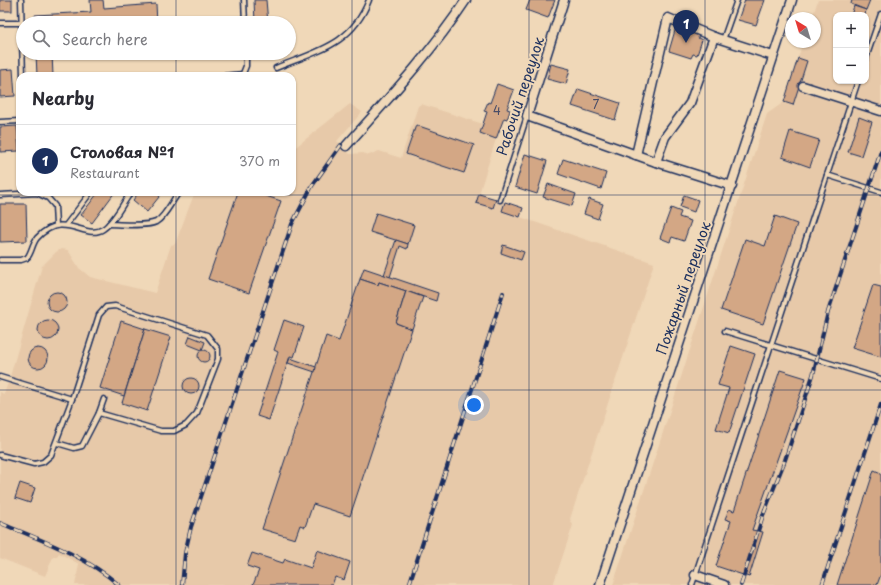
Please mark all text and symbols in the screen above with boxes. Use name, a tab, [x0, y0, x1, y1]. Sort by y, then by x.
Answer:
pin: 1	[673, 10, 699, 43]
north arrow	[785, 12, 821, 48]
map controls	[833, 12, 869, 84]
button: +	[833, 12, 869, 48]
search box	[16, 16, 296, 60]
icon: search	[30, 27, 52, 49]
text: Search here	[62, 27, 148, 50]
street label: Рабочий переулок	[491, 33, 549, 158]
button: −	[833, 48, 869, 84]
text: Nearby	[32, 85, 94, 111]
house number: 7	[593, 95, 600, 113]
house number: 4	[493, 101, 501, 119]
text: Столовая №1	[70, 140, 174, 163]
text: 1	[42, 151, 48, 170]
text: 370 m	[239, 151, 280, 170]
text: Restaurant	[70, 163, 140, 182]
street label: Пожарный переулок	[650, 218, 716, 357]
your location	[464, 395, 484, 415]

